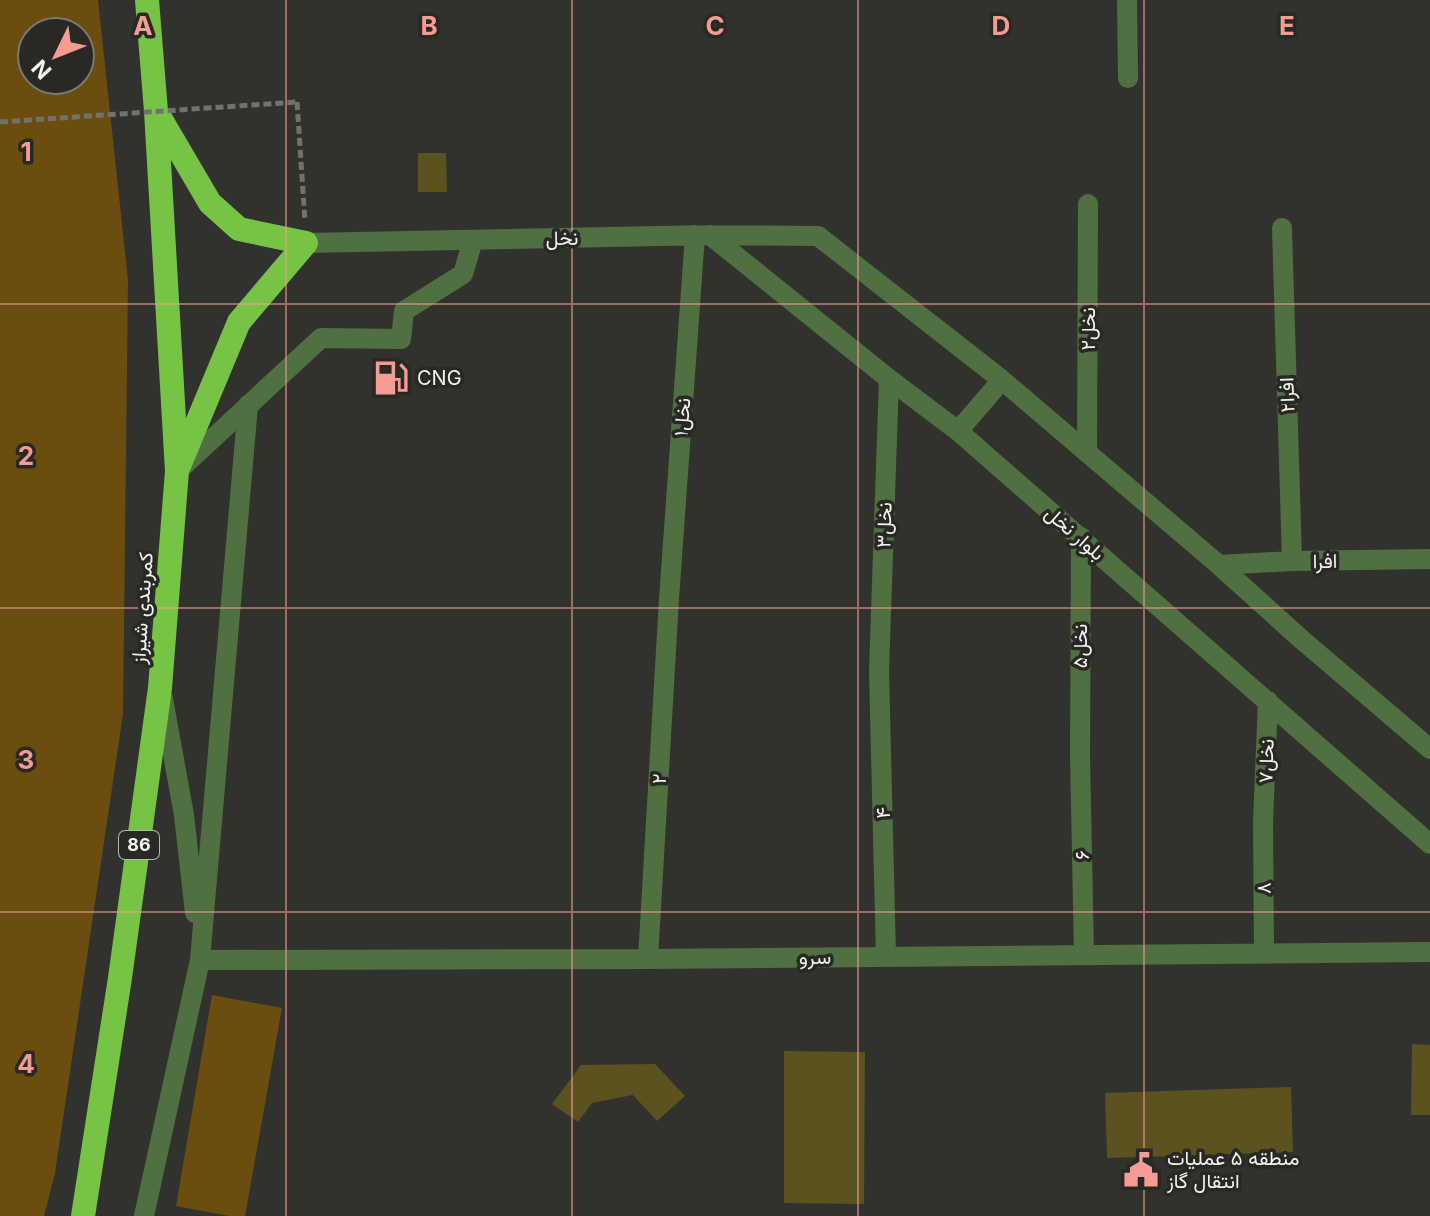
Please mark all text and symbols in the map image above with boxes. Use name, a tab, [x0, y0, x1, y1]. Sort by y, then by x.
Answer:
text: A	[133, 10, 153, 41]
text: B	[420, 10, 438, 41]
text: C	[705, 10, 725, 41]
text: D	[992, 10, 1010, 41]
text: E	[1279, 10, 1295, 41]
north arrow	[16, 16, 96, 96]
text: N	[26, 55, 57, 85]
text: 1	[20, 136, 32, 167]
street label: نخل	[545, 226, 579, 250]
street label: نخل۲	[1076, 307, 1100, 351]
fuel station icon: CNG	[372, 359, 410, 397]
place label: CNG	[417, 366, 462, 390]
street label: ۲افرا	[1274, 377, 1301, 413]
street label: نخل۱	[669, 397, 695, 437]
text: 2	[18, 440, 34, 471]
street label: بلوار نخل	[1040, 501, 1110, 566]
street label: نخل۳	[871, 502, 897, 548]
street label: افرا	[1312, 549, 1338, 574]
street label: کمربندی شیراز	[126, 551, 159, 666]
street label: نخل۵	[1068, 624, 1092, 668]
street label: نخل۷	[1253, 738, 1279, 784]
text: 3	[18, 744, 34, 775]
street label: ۲	[647, 773, 671, 785]
street label: ۴	[871, 807, 895, 819]
road number: 86	[119, 831, 159, 859]
street label: ۶	[1070, 850, 1094, 860]
street label: ۸	[1252, 882, 1276, 894]
street label: سرو	[799, 945, 831, 970]
text: 4	[17, 1048, 35, 1079]
place label: منطقه ۵ عملیات انتقال گاز	[1166, 1146, 1300, 1194]
public building icon: منطقه ۵ عملیات انتقال گاز	[1122, 1151, 1160, 1189]

